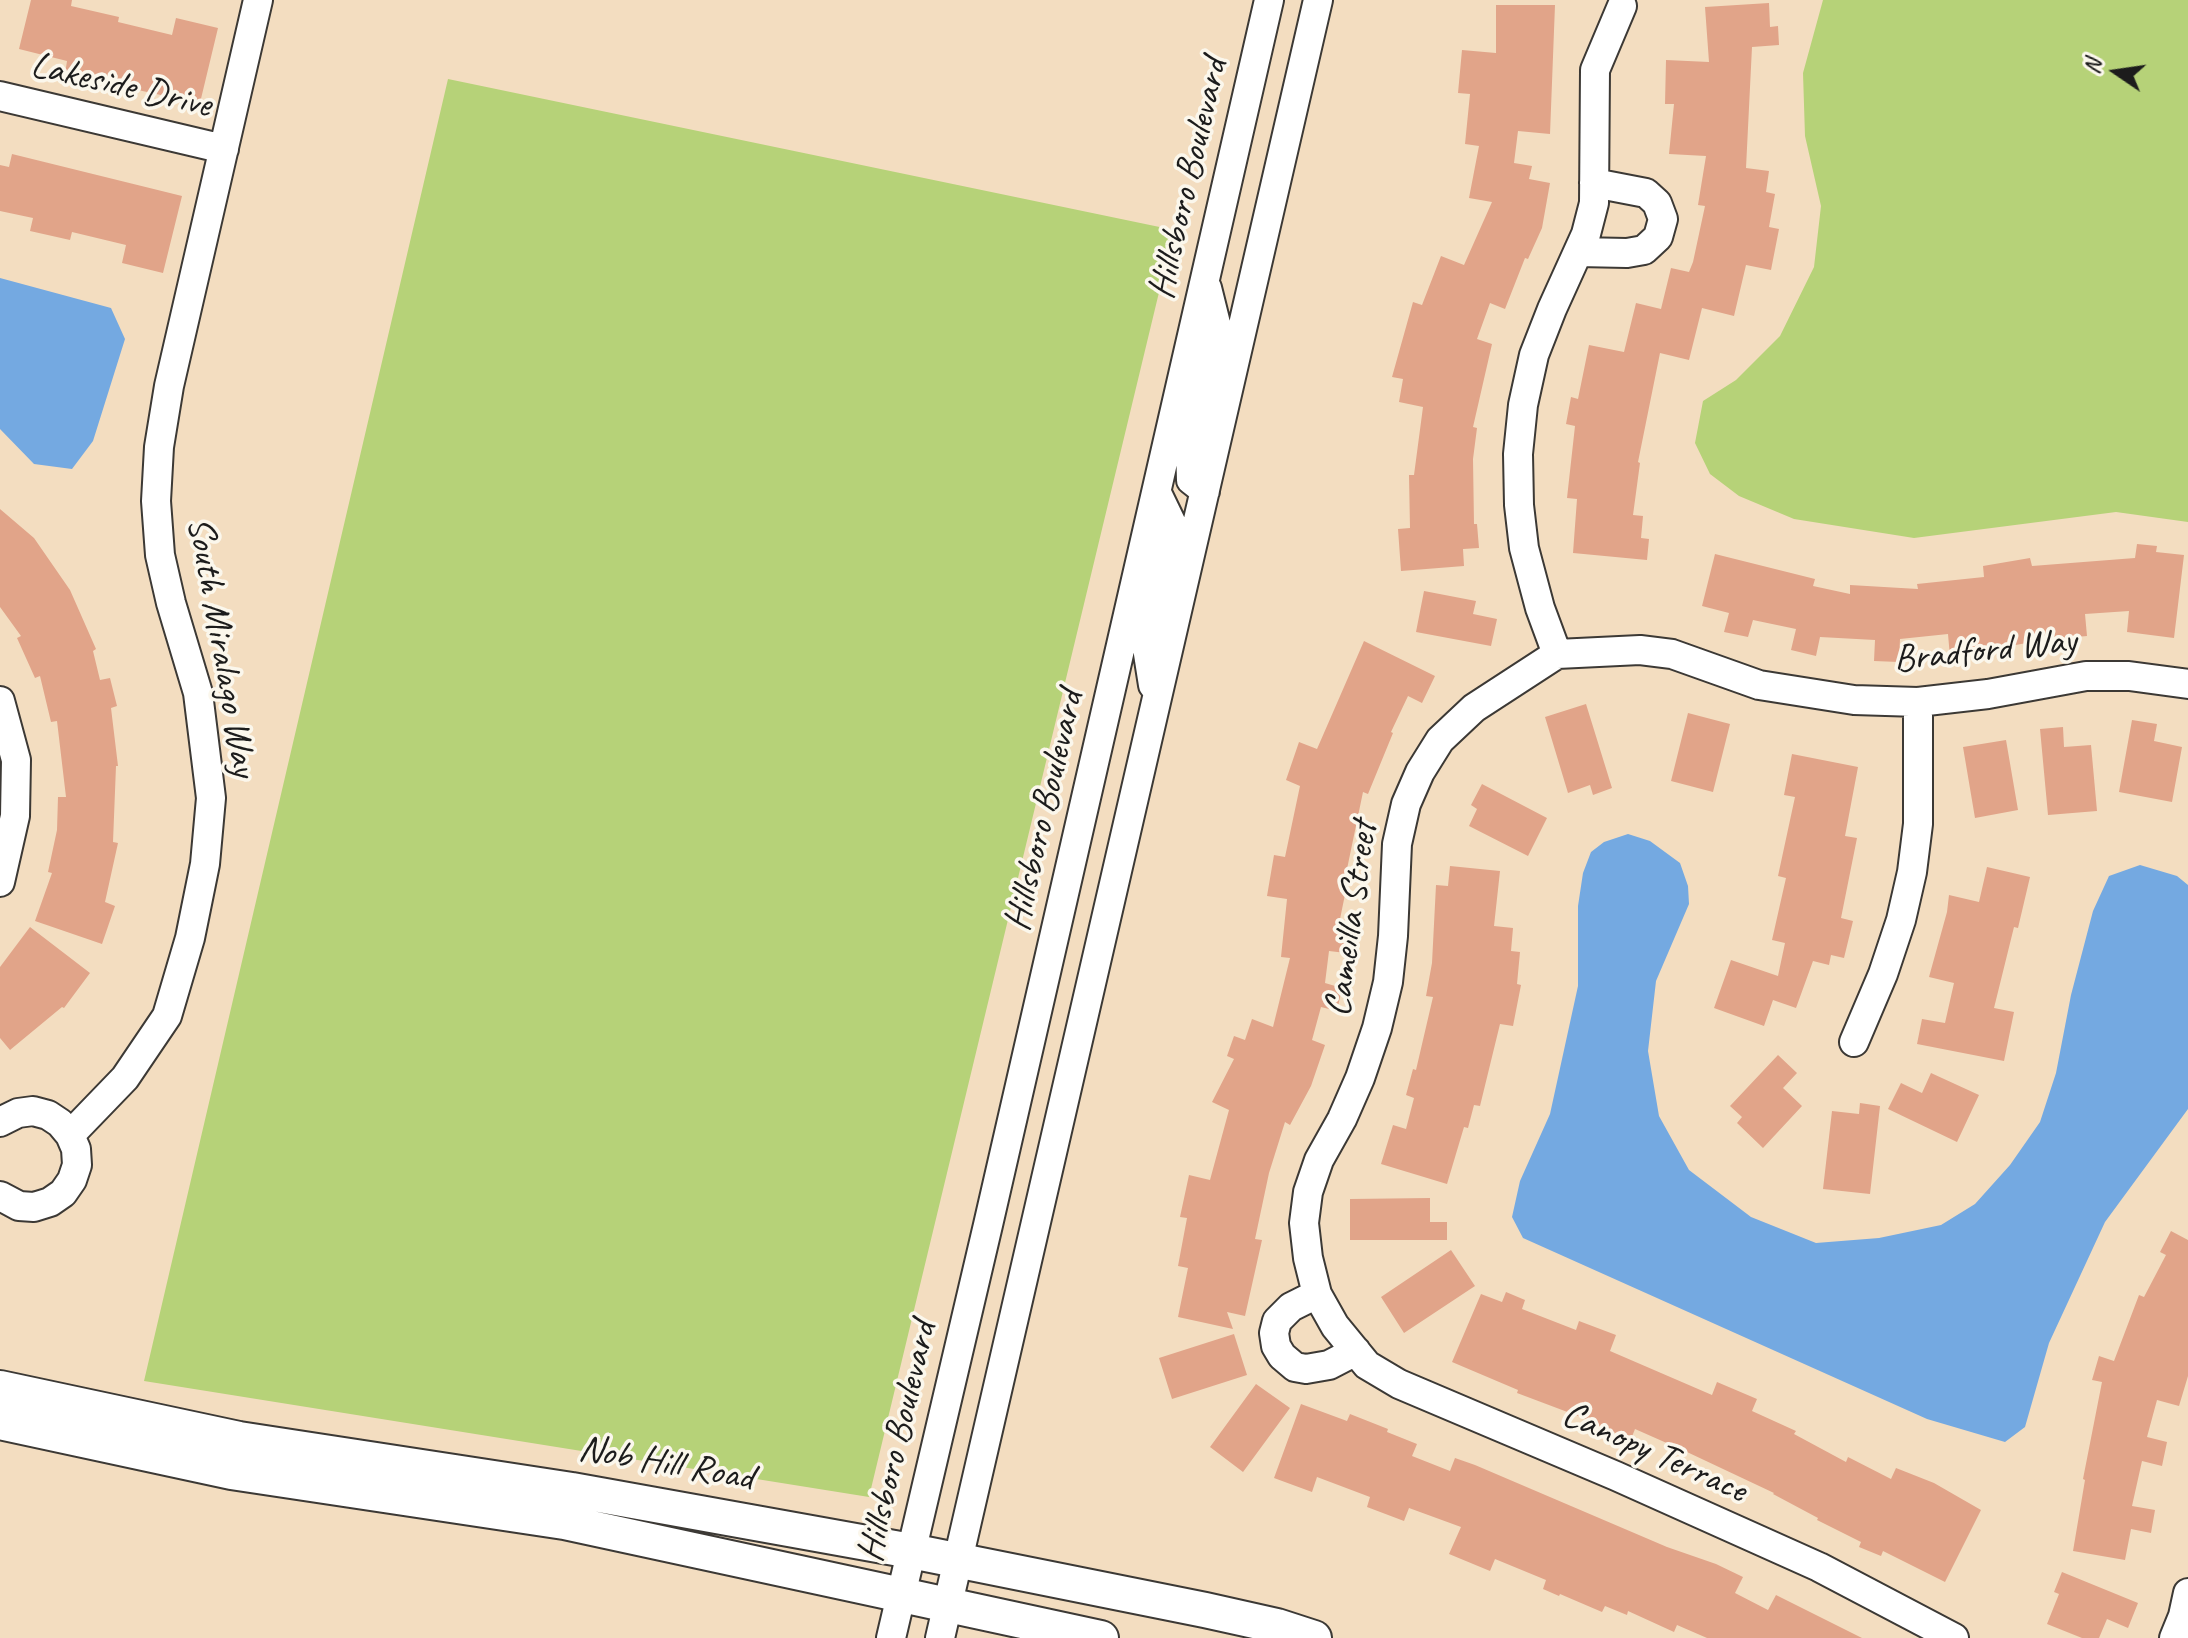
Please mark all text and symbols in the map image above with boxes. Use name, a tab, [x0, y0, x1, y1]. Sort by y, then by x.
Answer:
north arrow	[2076, 32, 2156, 112]
street label: Lakeside Drive	[26, 43, 216, 129]
street label: Hillsboro Boulevard	[1139, 55, 1239, 303]
text: N	[2077, 57, 2108, 76]
street label: South Miralago Way	[176, 514, 266, 780]
street label: Bradford Way	[1892, 619, 2078, 683]
street label: Hillsboro Boulevard	[995, 687, 1095, 935]
street label: Cameilla Street	[1316, 818, 1388, 1020]
street label: Hillsboro Boulevard	[848, 1318, 948, 1566]
street label: Canopy Terrace	[1555, 1392, 1753, 1514]
street label: Nob Hill Road	[575, 1426, 757, 1502]

